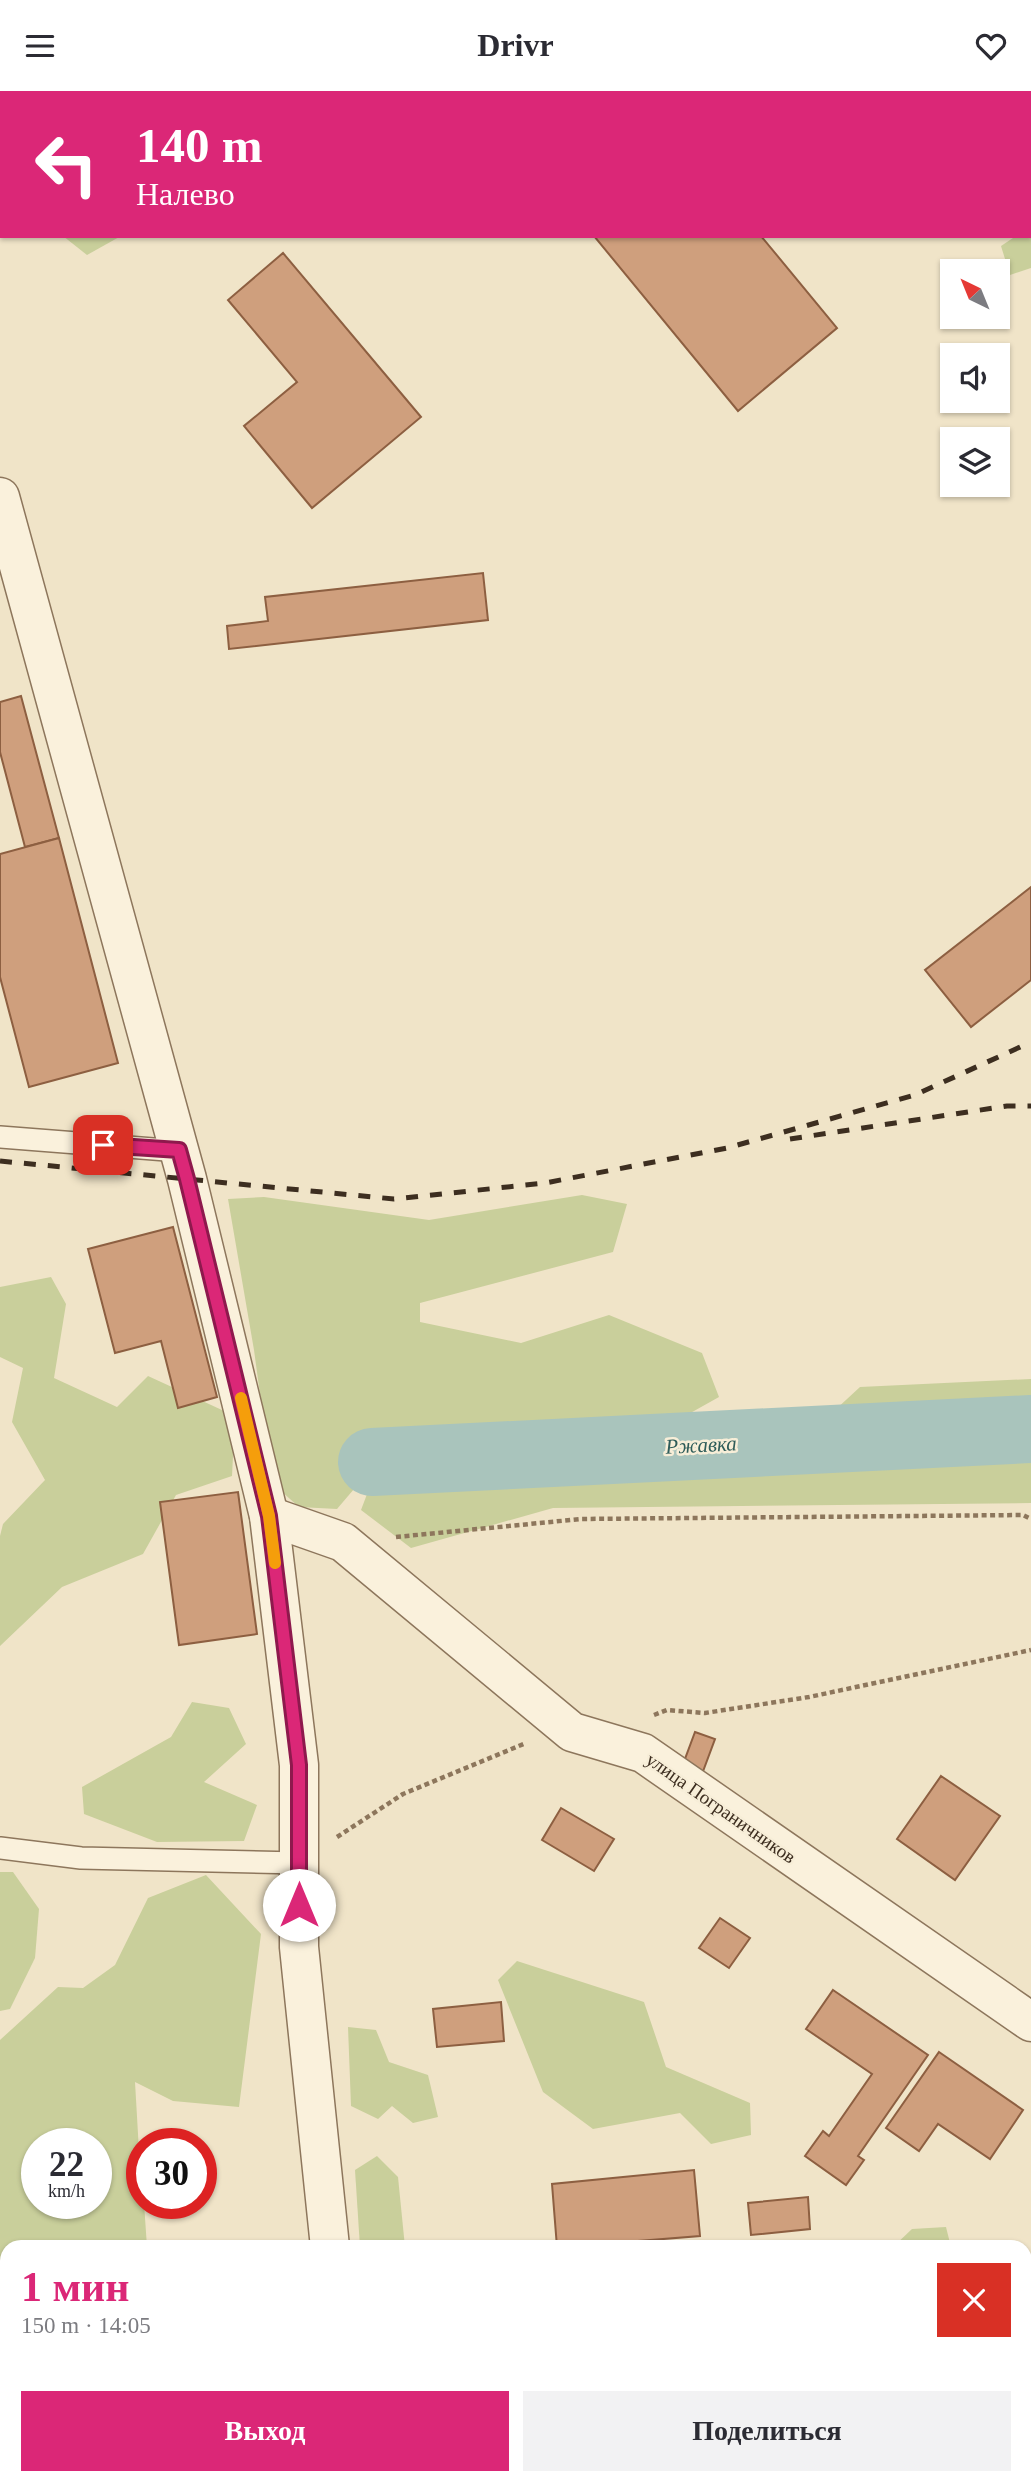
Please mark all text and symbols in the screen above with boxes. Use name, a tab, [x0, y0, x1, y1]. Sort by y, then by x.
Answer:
icon: menu	[21, 27, 59, 65]
text: Drivr	[477, 27, 554, 63]
icon: heart	[972, 27, 1010, 65]
text: 140 m	[136, 118, 263, 173]
icon: left	[21, 119, 112, 210]
text: Налево	[136, 176, 235, 212]
north arrow	[940, 259, 1010, 329]
map controls	[940, 259, 1010, 497]
button: sound	[940, 343, 1010, 413]
button: layers	[940, 427, 1010, 497]
pin	[73, 1115, 133, 1175]
icon: arrive	[84, 1126, 122, 1164]
water label: Ржавка	[664, 1431, 737, 1459]
street label: улица Пограничников	[642, 1748, 800, 1868]
position arrow	[262, 1868, 336, 1942]
speed limit sign: 30	[126, 2128, 217, 2219]
text: 22	[49, 2145, 84, 2184]
text: km/h	[48, 2181, 85, 2201]
button: close	[937, 2263, 1011, 2337]
text: 1 мин	[21, 2264, 130, 2310]
text: 150 m · 14:05	[21, 2313, 151, 2338]
button: Выход	[21, 2391, 509, 2471]
button: Поделиться	[523, 2391, 1011, 2471]

